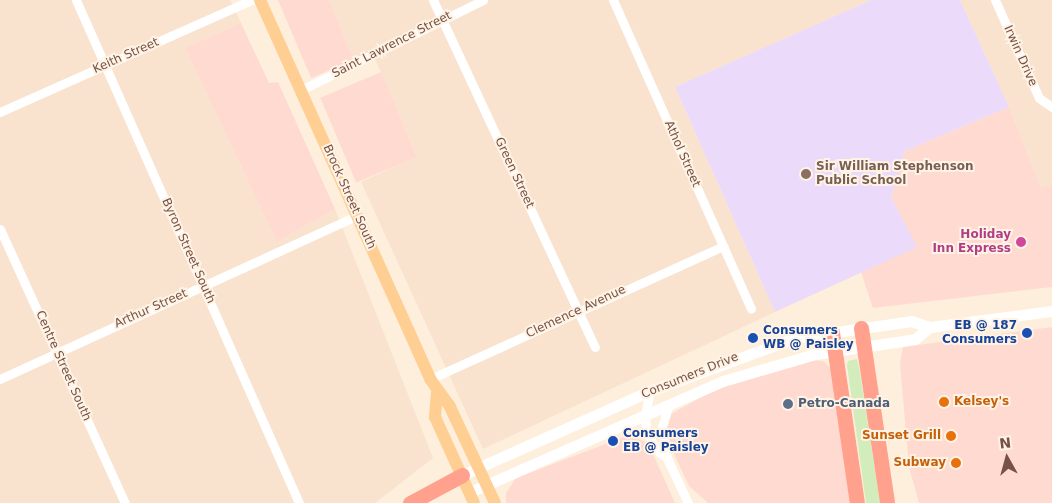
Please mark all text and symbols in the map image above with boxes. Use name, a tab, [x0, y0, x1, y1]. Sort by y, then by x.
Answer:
street label: Saint Lawrence Street	[330, 9, 454, 81]
street label: Irwin Drive	[1000, 23, 1040, 89]
street label: Keith Street	[91, 35, 161, 77]
street label: Athol Street	[661, 119, 703, 189]
street label: Green Street	[491, 135, 537, 211]
street label: Brock Street South	[319, 143, 379, 251]
place label: Sir William Stephenson Public School	[816, 160, 974, 188]
marker: Sir William Stephenson Public School	[800, 168, 812, 180]
street label: Byron Street South	[158, 196, 218, 306]
place label: Holiday Inn Express	[932, 228, 1011, 256]
marker: Holiday Inn Express	[1015, 236, 1027, 248]
street label: Clemence Avenue	[524, 283, 628, 341]
street label: Arthur Street	[112, 287, 190, 331]
street label: Centre Street South	[32, 309, 94, 423]
place label: EB @ 187 Consumers	[942, 319, 1017, 347]
place label: Consumers WB @ Paisley	[763, 324, 854, 352]
marker: EB @ 187 Consumers	[1021, 327, 1033, 339]
marker: Consumers WB @ Paisley	[747, 332, 759, 344]
street label: Consumers Drive	[639, 350, 741, 402]
place label: Kelsey's	[954, 395, 1009, 409]
marker: Kelsey's	[938, 396, 950, 408]
place label: Petro-Canada	[798, 397, 890, 411]
marker: Petro-Canada	[782, 398, 794, 410]
place label: Consumers EB @ Paisley	[623, 427, 709, 455]
place label: Sunset Grill	[862, 429, 941, 443]
marker: Sunset Grill	[945, 430, 957, 442]
north arrow	[982, 433, 1032, 483]
text: N	[998, 434, 1012, 452]
marker: Consumers EB @ Paisley	[607, 435, 619, 447]
place label: Subway	[894, 456, 946, 470]
marker: Subway	[950, 457, 962, 469]

